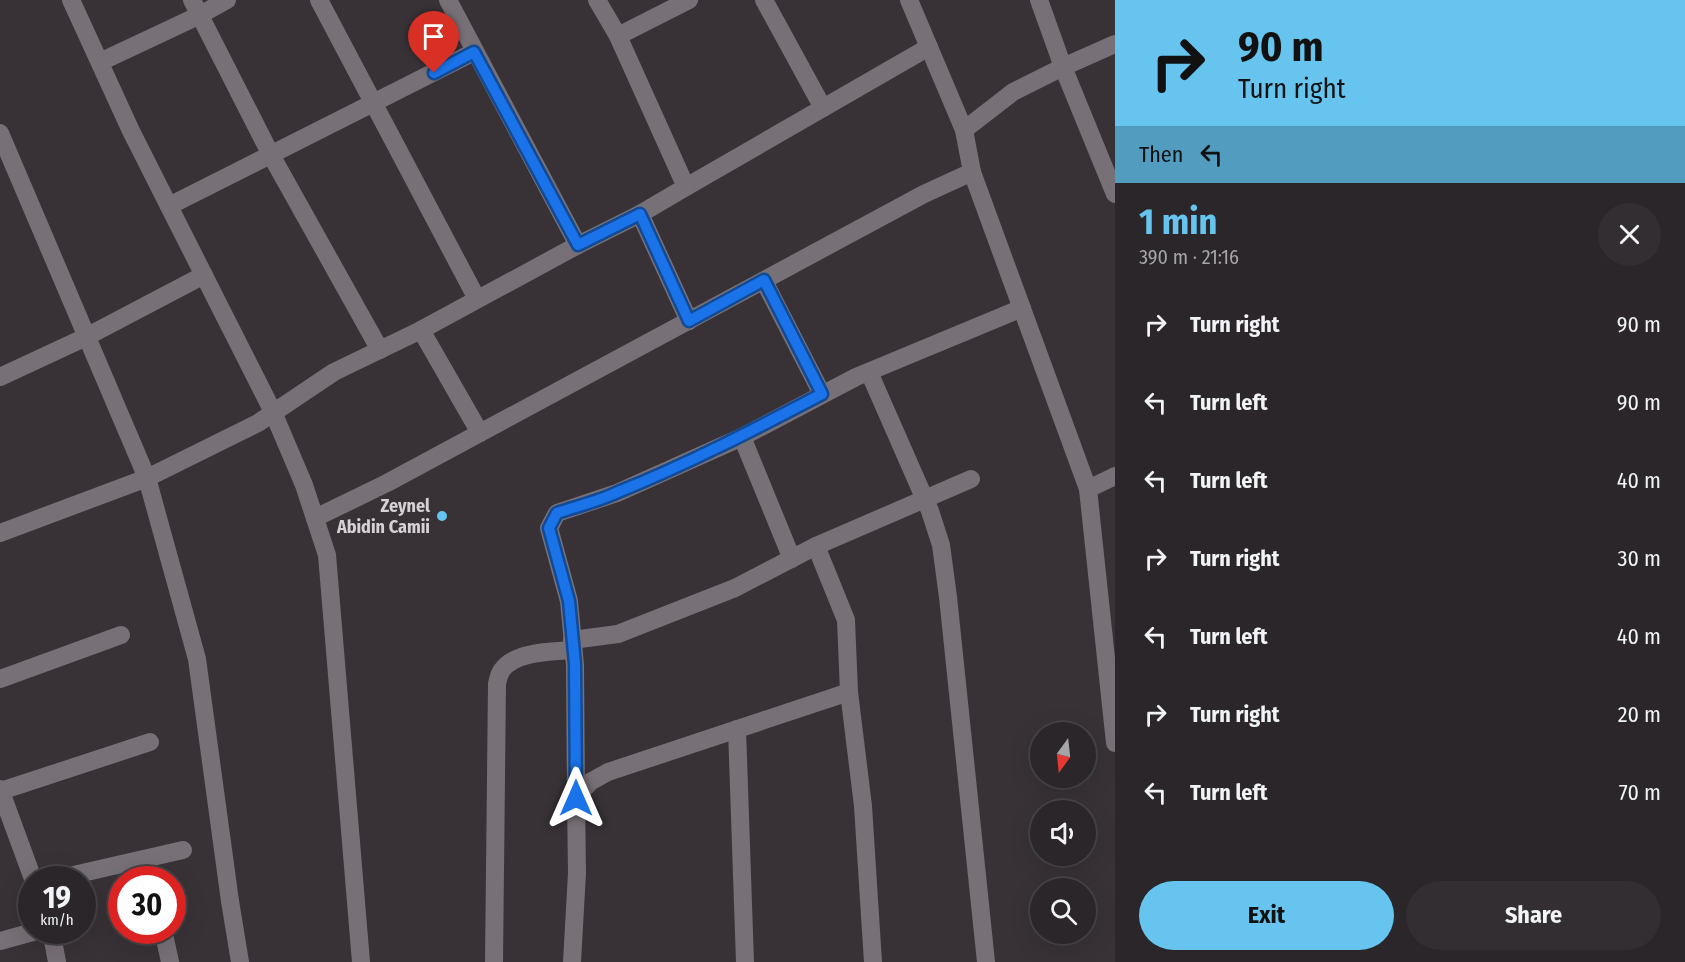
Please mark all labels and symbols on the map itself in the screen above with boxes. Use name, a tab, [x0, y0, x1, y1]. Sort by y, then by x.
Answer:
pin	[408, 11, 459, 73]
place label: Zeynel Abidin Camii	[336, 495, 430, 538]
marker: Zeynel Abidin Camii	[435, 509, 449, 523]
north arrow	[1030, 722, 1096, 788]
position arrow	[544, 766, 608, 830]
speed limit sign: 30	[108, 866, 186, 944]

